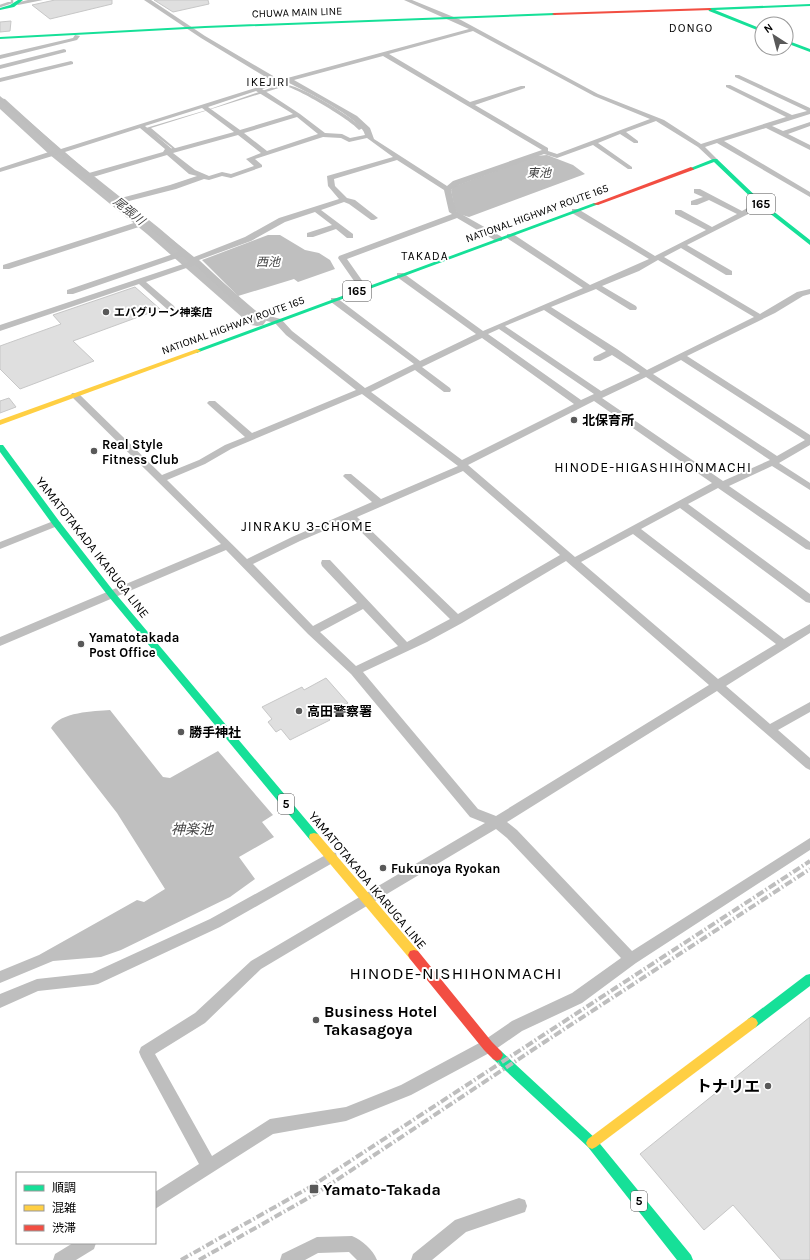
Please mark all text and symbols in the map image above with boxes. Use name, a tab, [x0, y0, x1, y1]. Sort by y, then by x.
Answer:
street label: CHUWA MAIN LINE	[252, 4, 342, 21]
north arrow	[754, 16, 794, 56]
district label: DONGO	[669, 21, 713, 35]
text: N	[761, 21, 775, 36]
district label: IKEJIRI	[246, 75, 290, 89]
water label: 東池	[527, 166, 552, 180]
street label: NATIONAL HIGHWAY ROUTE 165	[464, 182, 610, 245]
water label: 尾張川	[111, 194, 149, 229]
road number: 165	[747, 194, 775, 214]
district label: TAKADA	[401, 249, 449, 263]
water label: 西池	[256, 255, 281, 269]
road number: 165	[343, 281, 371, 301]
street label: NATIONAL HIGHWAY ROUTE 165	[160, 294, 306, 357]
place label: エバグリーン神楽店	[114, 306, 212, 319]
marker: エバグリーン神楽店	[101, 307, 111, 317]
place label: 北保育所	[582, 413, 634, 428]
marker: 北保育所	[569, 415, 579, 425]
place label: Real Style Fitness Club	[102, 437, 179, 467]
marker: Real Style Fitness Club	[89, 446, 99, 456]
district label: HINODE-HIGASHIHONMACHI	[554, 459, 752, 476]
street label: YAMATOTAKADA IKARUGA LINE	[33, 474, 152, 621]
district label: JINRAKU 3-CHOME	[241, 518, 373, 535]
place label: Yamatotakada Post Office	[89, 630, 179, 660]
marker: Yamatotakada Post Office	[76, 639, 86, 649]
place label: 高田警察署	[307, 704, 372, 719]
marker: 高田警察署	[294, 706, 304, 716]
place label: 勝手神社	[189, 725, 241, 740]
marker: 勝手神社	[176, 727, 186, 737]
road number: 5	[278, 794, 294, 814]
street label: YAMATOTAKADA IKARUGA LINE	[306, 809, 430, 952]
water label: 神楽池	[171, 821, 215, 838]
place label: Fukunoya Ryokan	[391, 861, 500, 876]
marker: Fukunoya Ryokan	[378, 863, 388, 873]
district label: HINODE-NISHIHONMACHI	[350, 963, 562, 983]
place label: Business Hotel Takasagoya	[324, 1002, 437, 1039]
marker: Business Hotel Takasagoya	[311, 1015, 321, 1025]
place label: トナリエ	[696, 1077, 760, 1096]
marker: トナリエ	[763, 1081, 773, 1091]
legend	[16, 1172, 156, 1244]
place label: Yamato-Takada	[323, 1180, 441, 1199]
text: 順調	[52, 1181, 76, 1195]
marker: Yamato-Takada	[308, 1183, 320, 1195]
road number: 5	[631, 1191, 647, 1211]
text: 混雑	[52, 1201, 76, 1215]
text: 渋滞	[52, 1221, 76, 1235]

